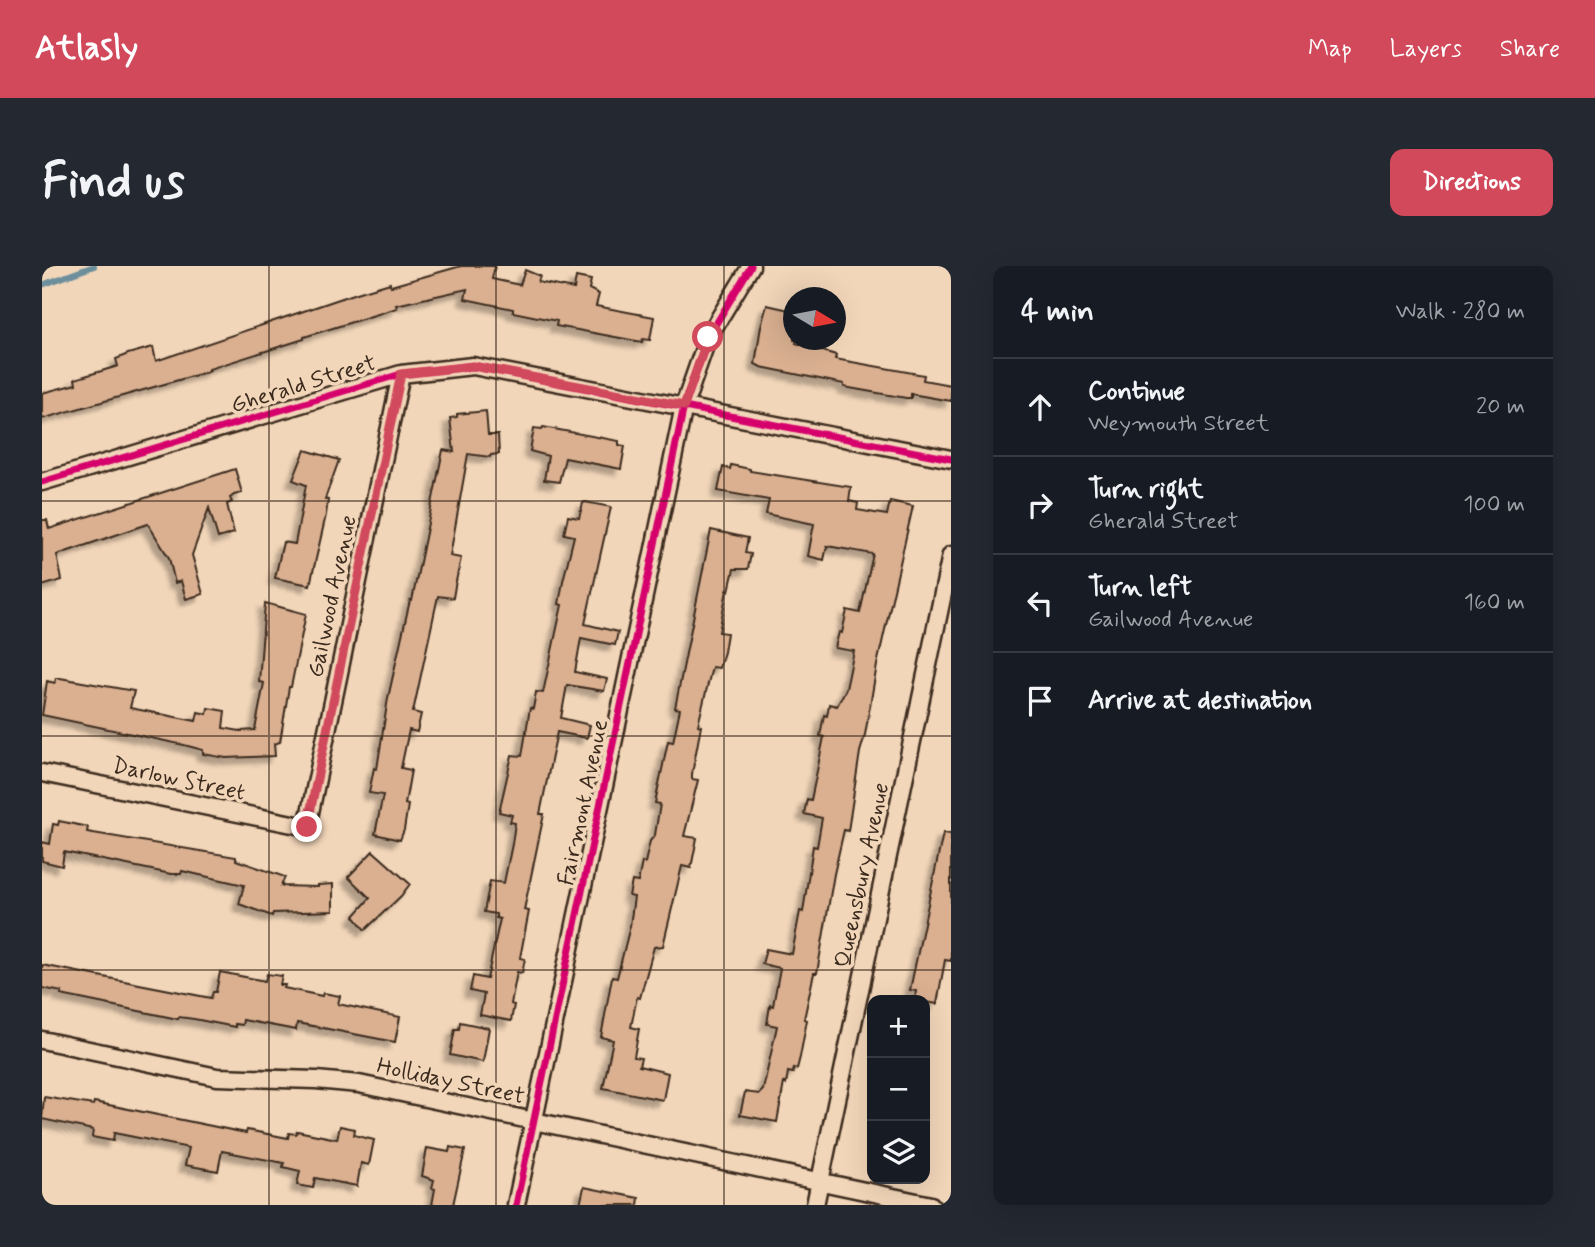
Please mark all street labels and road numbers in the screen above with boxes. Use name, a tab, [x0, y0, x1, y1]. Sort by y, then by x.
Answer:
street label: Gherald Street	[227, 349, 380, 421]
street label: Gailwood Avenue	[301, 512, 365, 680]
street label: Fairmont Avenue	[552, 716, 616, 888]
street label: Darlow Street	[109, 751, 248, 809]
street label: Queensbury Avenue	[829, 780, 897, 971]
street label: Holliday Street	[374, 1052, 527, 1112]

